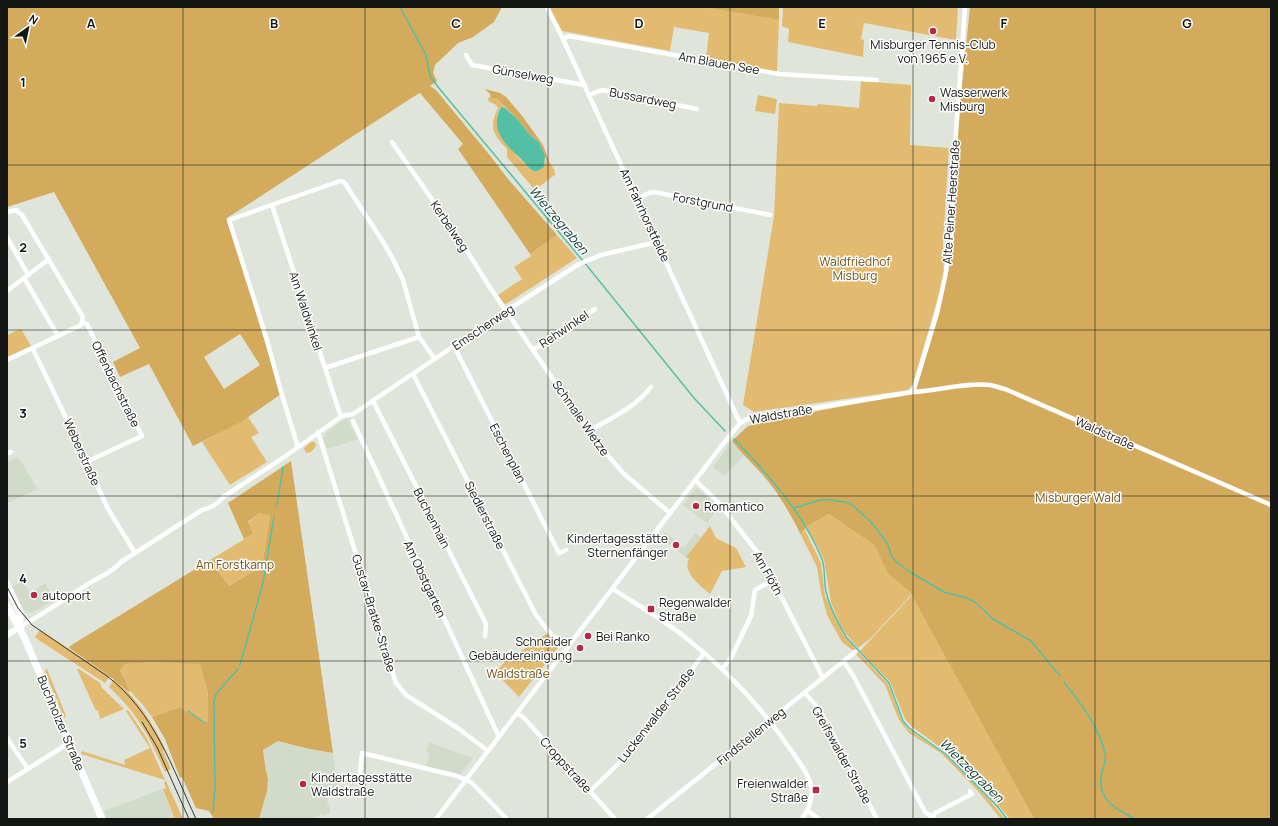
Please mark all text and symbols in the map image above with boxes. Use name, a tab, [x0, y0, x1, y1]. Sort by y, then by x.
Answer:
north arrow	[8, 8, 48, 48]
text: N	[26, 11, 41, 28]
text: A	[87, 14, 96, 32]
text: B	[270, 14, 278, 32]
text: C	[451, 14, 461, 32]
text: D	[634, 14, 644, 32]
text: E	[818, 14, 826, 32]
text: F	[1001, 14, 1008, 32]
text: G	[1182, 14, 1192, 32]
marker: Misburger Tennis-Club von 1965 e.V.	[928, 26, 938, 36]
place label: Misburger Tennis-Club von 1965 e.V.	[870, 36, 996, 67]
street label: Am Blauen See	[677, 48, 761, 78]
street label: Günselweg	[491, 60, 555, 88]
text: 1	[20, 73, 26, 91]
street label: Bussardweg	[608, 83, 678, 113]
place label: Wasserwerk Misburg	[940, 84, 1009, 115]
marker: Wasserwerk Misburg	[927, 94, 937, 104]
street label: Alte Peiner Heerstraße	[938, 139, 964, 265]
street label: Am Fahrhorstfelde	[616, 165, 674, 265]
water label: Wietzegraben	[525, 182, 594, 259]
street label: Forstgrund	[671, 188, 735, 216]
street label: Kerbelweg	[427, 197, 473, 255]
text: 2	[19, 238, 27, 256]
park label: Waldfriedhof Misburg	[819, 253, 891, 284]
street label: Am Waldwinkel	[285, 269, 327, 353]
street label: Emscherweg	[449, 300, 517, 354]
street label: Rehwinkel	[536, 306, 592, 352]
street label: Offenbachstraße	[88, 338, 144, 430]
street label: Schmale Wietze	[549, 377, 613, 459]
street label: Waldstraße	[748, 400, 814, 428]
text: 3	[19, 404, 27, 422]
street label: Waldstraße	[1073, 412, 1137, 454]
street label: Weberstraße	[60, 416, 104, 488]
street label: Eschenplan	[486, 420, 530, 486]
street label: Siedlerstraße	[461, 478, 509, 552]
street label: Buchenhain	[409, 485, 455, 551]
park label: Misburger Wald	[1035, 489, 1121, 506]
place label: Romantico	[704, 498, 764, 515]
marker: Romantico	[691, 501, 701, 511]
place label: Kindertagesstätte Sternenfänger	[567, 530, 669, 561]
street label: Am Obstgarten	[400, 538, 450, 620]
marker: Kindertagesstätte Sternenfänger	[671, 540, 681, 550]
street label: Am Flöth	[749, 548, 787, 598]
street label: Gustav-Bratke-Straße	[348, 552, 400, 674]
park label: Am Forstkamp	[196, 556, 274, 573]
text: 4	[19, 569, 27, 587]
place label: autoport	[42, 587, 91, 604]
marker: autoport	[29, 590, 39, 600]
place label: Regenwalder Straße	[659, 594, 732, 625]
marker: Regenwalder Straße	[646, 604, 656, 614]
place label: Bei Ranko	[596, 628, 650, 645]
marker: Bei Ranko	[583, 631, 593, 641]
place label: Schneider Gebäudereinigung	[469, 633, 573, 664]
marker: Schneider Gebäudereinigung	[575, 643, 585, 653]
street label: Luckenwalder Straße	[614, 664, 698, 766]
park label: Waldstraße	[486, 665, 550, 682]
street label: Buchholzer Straße	[33, 673, 89, 773]
street label: Findstellenweg	[713, 703, 789, 769]
street label: Greifswalder Straße	[808, 703, 876, 807]
street label: Croppstraße	[536, 733, 596, 797]
text: 5	[19, 734, 27, 752]
water label: Wietzegraben	[936, 734, 1009, 807]
place label: Kindertagesstätte Waldstraße	[311, 769, 412, 800]
place label: Freienwalder Straße	[737, 775, 809, 806]
marker: Kindertagesstätte Waldstraße	[298, 779, 308, 789]
marker: Freienwalder Straße	[811, 785, 821, 795]

